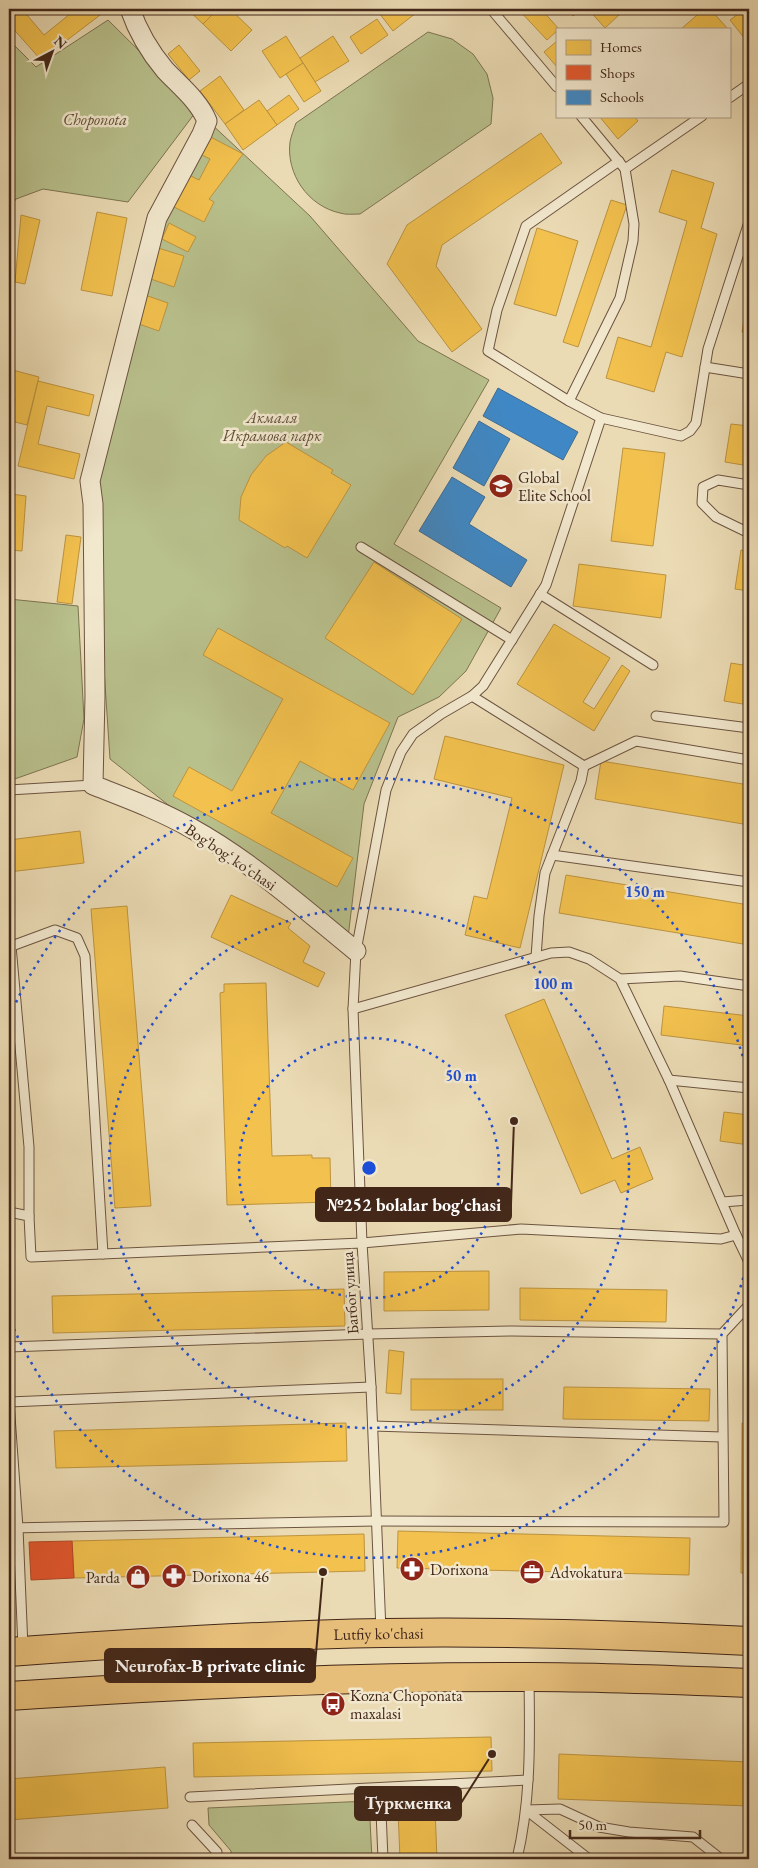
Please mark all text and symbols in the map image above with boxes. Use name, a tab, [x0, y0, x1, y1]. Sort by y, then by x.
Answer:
north arrow	[28, 28, 78, 78]
legend	[556, 28, 730, 118]
text: N	[50, 32, 71, 53]
text: Homes	[600, 37, 642, 56]
text: Shops	[600, 63, 635, 82]
text: Schools	[600, 87, 644, 106]
park label: Choponota	[63, 109, 127, 130]
park label: Акмаля Икрамова парк	[222, 407, 322, 446]
place label: Global Elite School	[518, 467, 591, 506]
school or university icon: Global Elite School	[488, 473, 514, 499]
street label: Bogʻbogʻ koʻchasi	[181, 819, 281, 895]
text: 150 m	[625, 882, 665, 901]
text: 100 m	[533, 974, 573, 993]
text: 50 m	[445, 1066, 477, 1085]
centre of rings	[360, 1159, 378, 1177]
callout: №252 bolalar bog'chasi	[316, 1188, 511, 1221]
text: №252 bolalar bog'chasi	[327, 1193, 502, 1216]
street label: Багбог улица	[337, 1250, 363, 1335]
pharmacy icon: Dorixona	[399, 1556, 425, 1582]
place label: Dorixona	[430, 1559, 489, 1580]
office icon: Advokatura	[519, 1559, 545, 1585]
place label: Advokatura	[549, 1562, 623, 1583]
pharmacy icon: Dorixona 46	[161, 1563, 187, 1589]
shop icon: Parda	[125, 1564, 151, 1590]
place label: Dorixona 46	[192, 1566, 269, 1587]
place label: Parda	[86, 1567, 121, 1588]
street label: Lutfiy ko'chasi	[333, 1622, 424, 1645]
callout: Neurofax-B private clinic	[105, 1649, 315, 1682]
text: Neurofax-B private clinic	[115, 1654, 306, 1677]
place label: Kozna Choponata maxalasi	[350, 1685, 463, 1724]
bus stop icon: Kozna Choponata maxalasi	[320, 1691, 346, 1717]
callout: Туркменка	[355, 1787, 461, 1820]
text: Туркменка	[365, 1791, 452, 1814]
scale bar	[570, 1808, 700, 1840]
text: 50 m	[578, 1815, 607, 1834]

